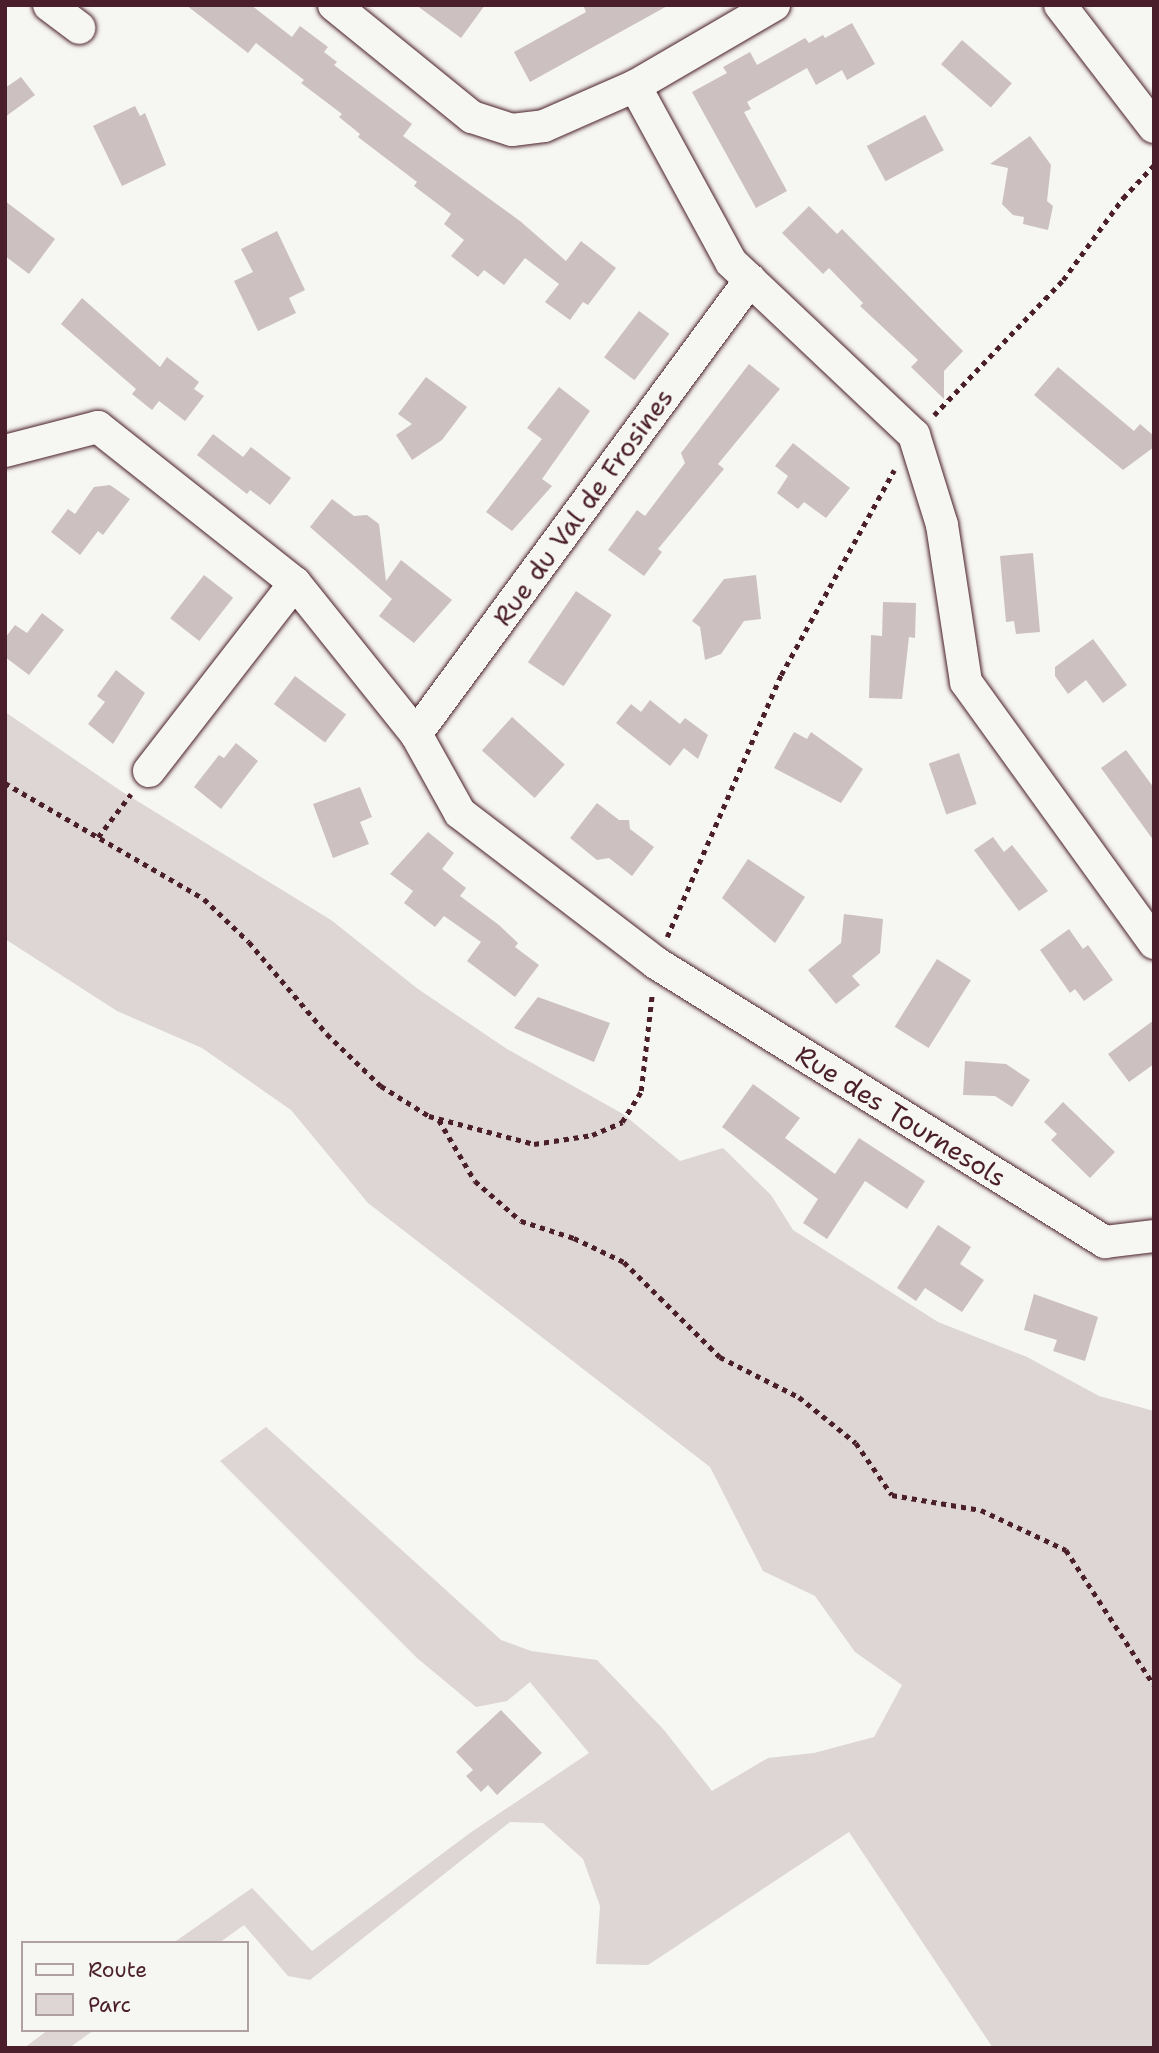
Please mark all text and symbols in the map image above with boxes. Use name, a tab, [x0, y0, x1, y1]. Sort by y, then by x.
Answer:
street label: Rue du Val de Frosines	[486, 382, 680, 632]
street label: Rue des Tournesols	[790, 1039, 1012, 1193]
legend	[21, 1941, 248, 2032]
text: Route	[88, 1956, 147, 1984]
text: Parc	[88, 1991, 131, 2019]

